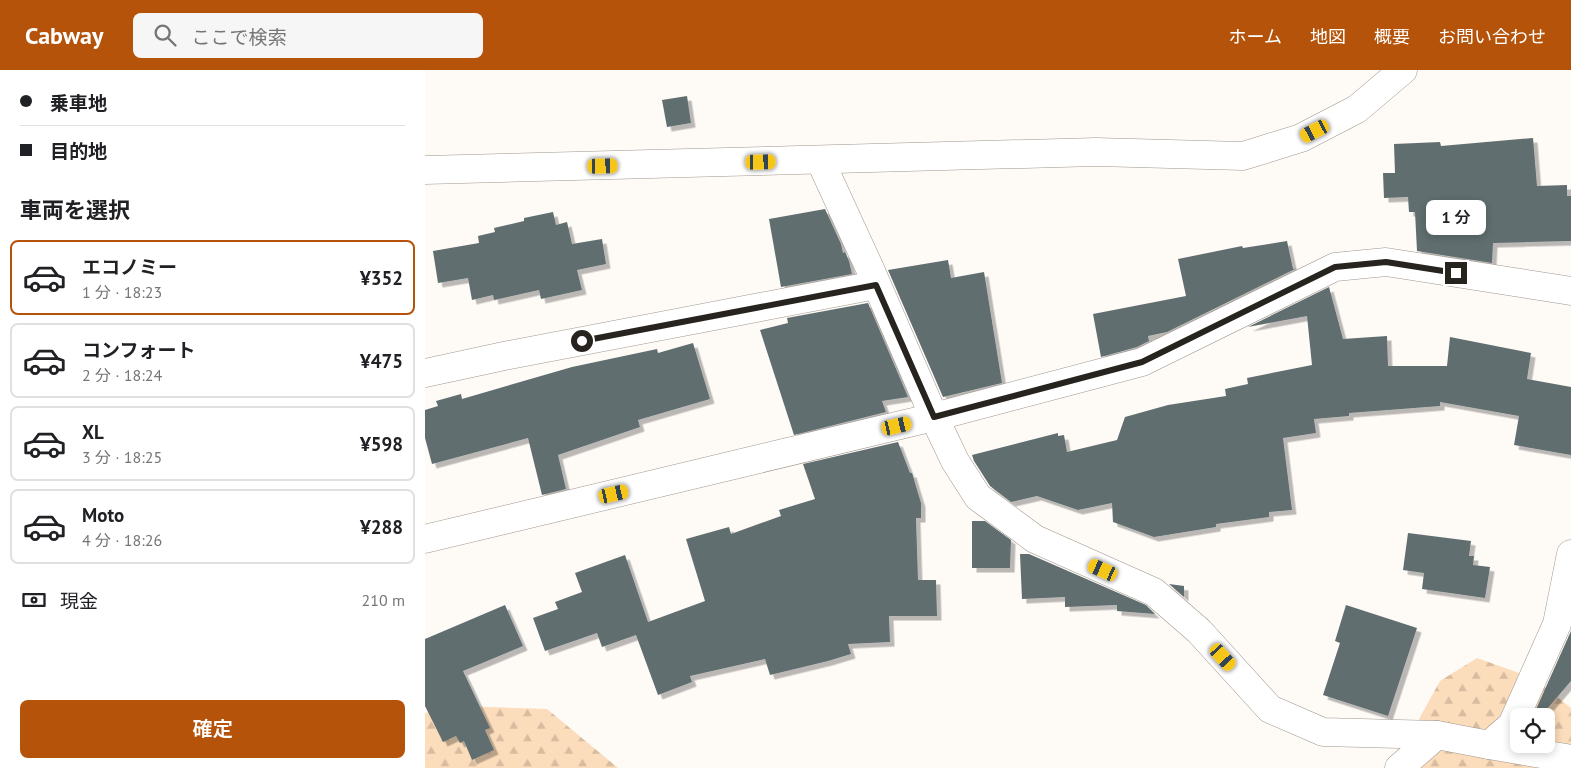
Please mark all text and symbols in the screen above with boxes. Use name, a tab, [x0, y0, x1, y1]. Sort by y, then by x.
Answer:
search box	[133, 13, 483, 58]
text: Cabway	[25, 20, 103, 51]
icon: search	[151, 21, 179, 49]
text: ここで検索	[191, 25, 286, 49]
text: ホーム	[1229, 25, 1282, 48]
text: 地図	[1310, 25, 1346, 48]
text: 概要	[1374, 25, 1410, 48]
text: お問い合わせ	[1438, 25, 1546, 48]
text: 乗車地	[50, 91, 107, 115]
car	[1298, 118, 1331, 144]
text: 目的地	[50, 139, 107, 163]
car	[745, 154, 776, 170]
car	[587, 158, 618, 174]
text: 車両を選択	[20, 196, 130, 224]
callout: 1 分	[1426, 200, 1486, 236]
text: 1 分	[1441, 207, 1471, 227]
icon: car	[22, 255, 67, 300]
text: エコノミー	[82, 255, 177, 279]
route end	[1445, 262, 1467, 284]
text: ¥352	[360, 266, 403, 290]
text: 1 分 · 18:23	[82, 282, 162, 302]
route start	[571, 330, 593, 352]
icon: car	[22, 338, 67, 383]
text: コンフォート	[82, 338, 195, 362]
text: ¥475	[360, 349, 403, 373]
text: 2 分 · 18:24	[82, 365, 162, 385]
car	[880, 415, 913, 437]
text: XL	[82, 420, 104, 444]
icon: car	[22, 421, 67, 466]
text: ¥598	[360, 432, 403, 456]
text: 3 分 · 18:25	[82, 447, 162, 467]
car	[597, 483, 630, 505]
text: Moto	[82, 503, 124, 527]
icon: car	[22, 504, 67, 549]
text: ¥288	[360, 515, 403, 539]
text: 4 分 · 18:26	[82, 530, 162, 550]
car	[1086, 557, 1119, 583]
icon: cash	[20, 586, 48, 614]
text: 現金	[60, 589, 98, 613]
text: 210 m	[362, 590, 405, 610]
car	[1207, 641, 1238, 673]
button: 確定	[20, 700, 405, 758]
map controls	[1510, 708, 1555, 753]
button: locate	[1510, 708, 1555, 753]

